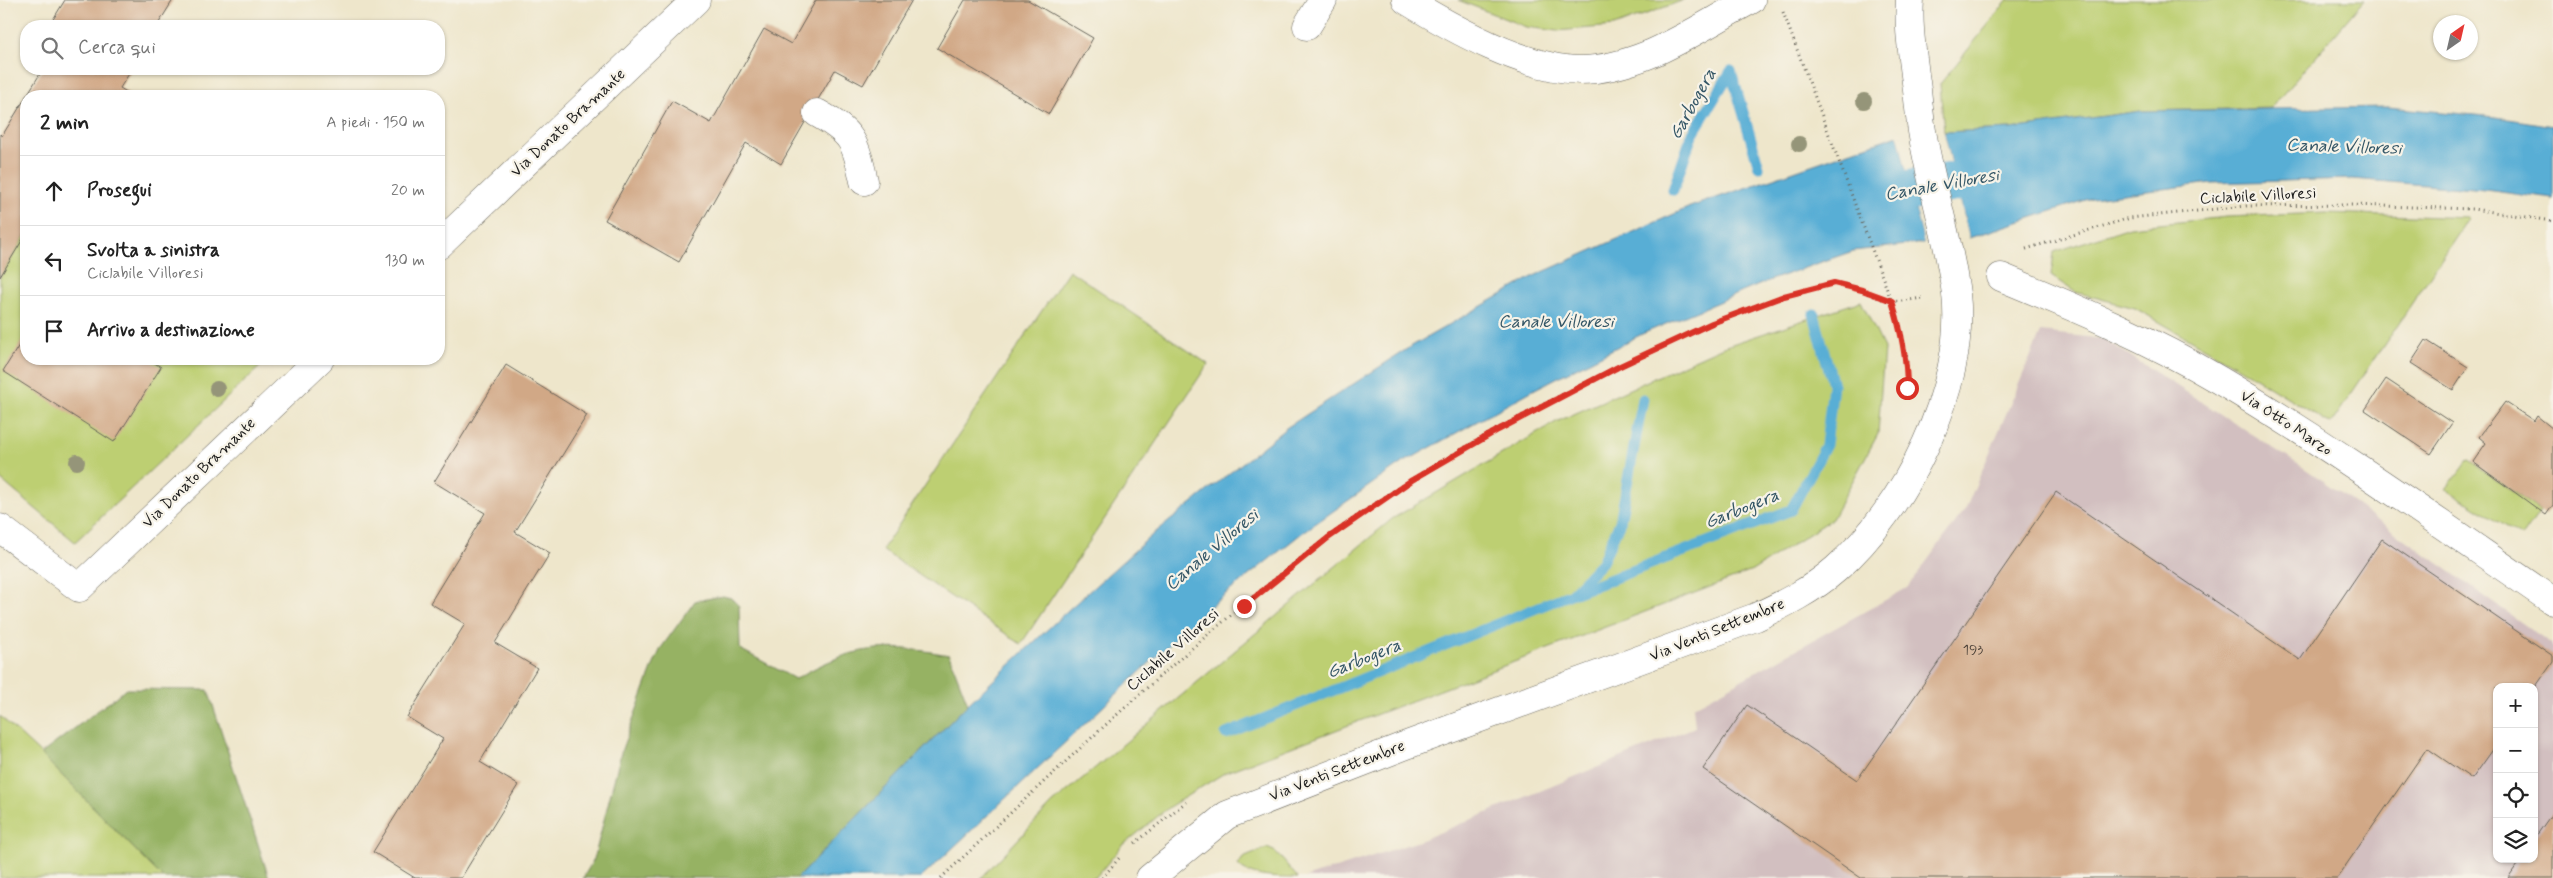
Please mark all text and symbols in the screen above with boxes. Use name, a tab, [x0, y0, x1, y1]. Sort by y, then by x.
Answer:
north arrow	[2433, 15, 2478, 60]
search box	[20, 20, 445, 75]
icon: search	[38, 34, 66, 62]
text: Cerca qui	[78, 35, 156, 60]
street label: Via Donato Bramante	[506, 64, 630, 182]
water label: Garbogera	[1664, 64, 1722, 144]
text: 2 min	[40, 109, 89, 137]
text: A piedi · 150 m	[326, 112, 425, 133]
water label: Canale Villoresi	[2286, 133, 2404, 161]
water label: Canale Villoresi	[1883, 163, 2003, 207]
icon: ahead	[40, 177, 68, 205]
text: Prosegui	[87, 178, 152, 203]
text: 20 m	[391, 180, 425, 201]
street label: Ciclabile Villoresi	[2199, 182, 2317, 210]
text: Svolta a sinistra	[87, 238, 220, 263]
icon: left	[40, 247, 68, 275]
text: 130 m	[384, 250, 425, 271]
text: Ciclabile Villoresi	[87, 263, 204, 284]
water label: Canale Villoresi	[1498, 310, 1616, 334]
icon: arrive	[40, 317, 68, 345]
text: Arrivo a destinazione	[87, 318, 255, 343]
route start	[1896, 377, 1919, 400]
street label: Via Otto Marzo	[2236, 385, 2336, 461]
street label: Via Donato Bramante	[138, 413, 260, 533]
water label: Garbogera	[1701, 483, 1783, 535]
water label: Canale Villoresi	[1160, 502, 1265, 596]
street label: Via Venti Settembre	[1646, 593, 1788, 667]
route end	[1233, 595, 1256, 618]
street label: Ciclabile Villoresi	[1122, 604, 1224, 696]
water label: Garbogera	[1323, 633, 1405, 685]
house number: 193	[1963, 641, 1983, 659]
map controls	[2493, 683, 2538, 863]
button: +	[2493, 683, 2538, 728]
button: −	[2493, 728, 2538, 773]
street label: Via Venti Settembre	[1266, 735, 1408, 807]
button: locate	[2493, 773, 2538, 818]
button: layers	[2493, 818, 2538, 863]

